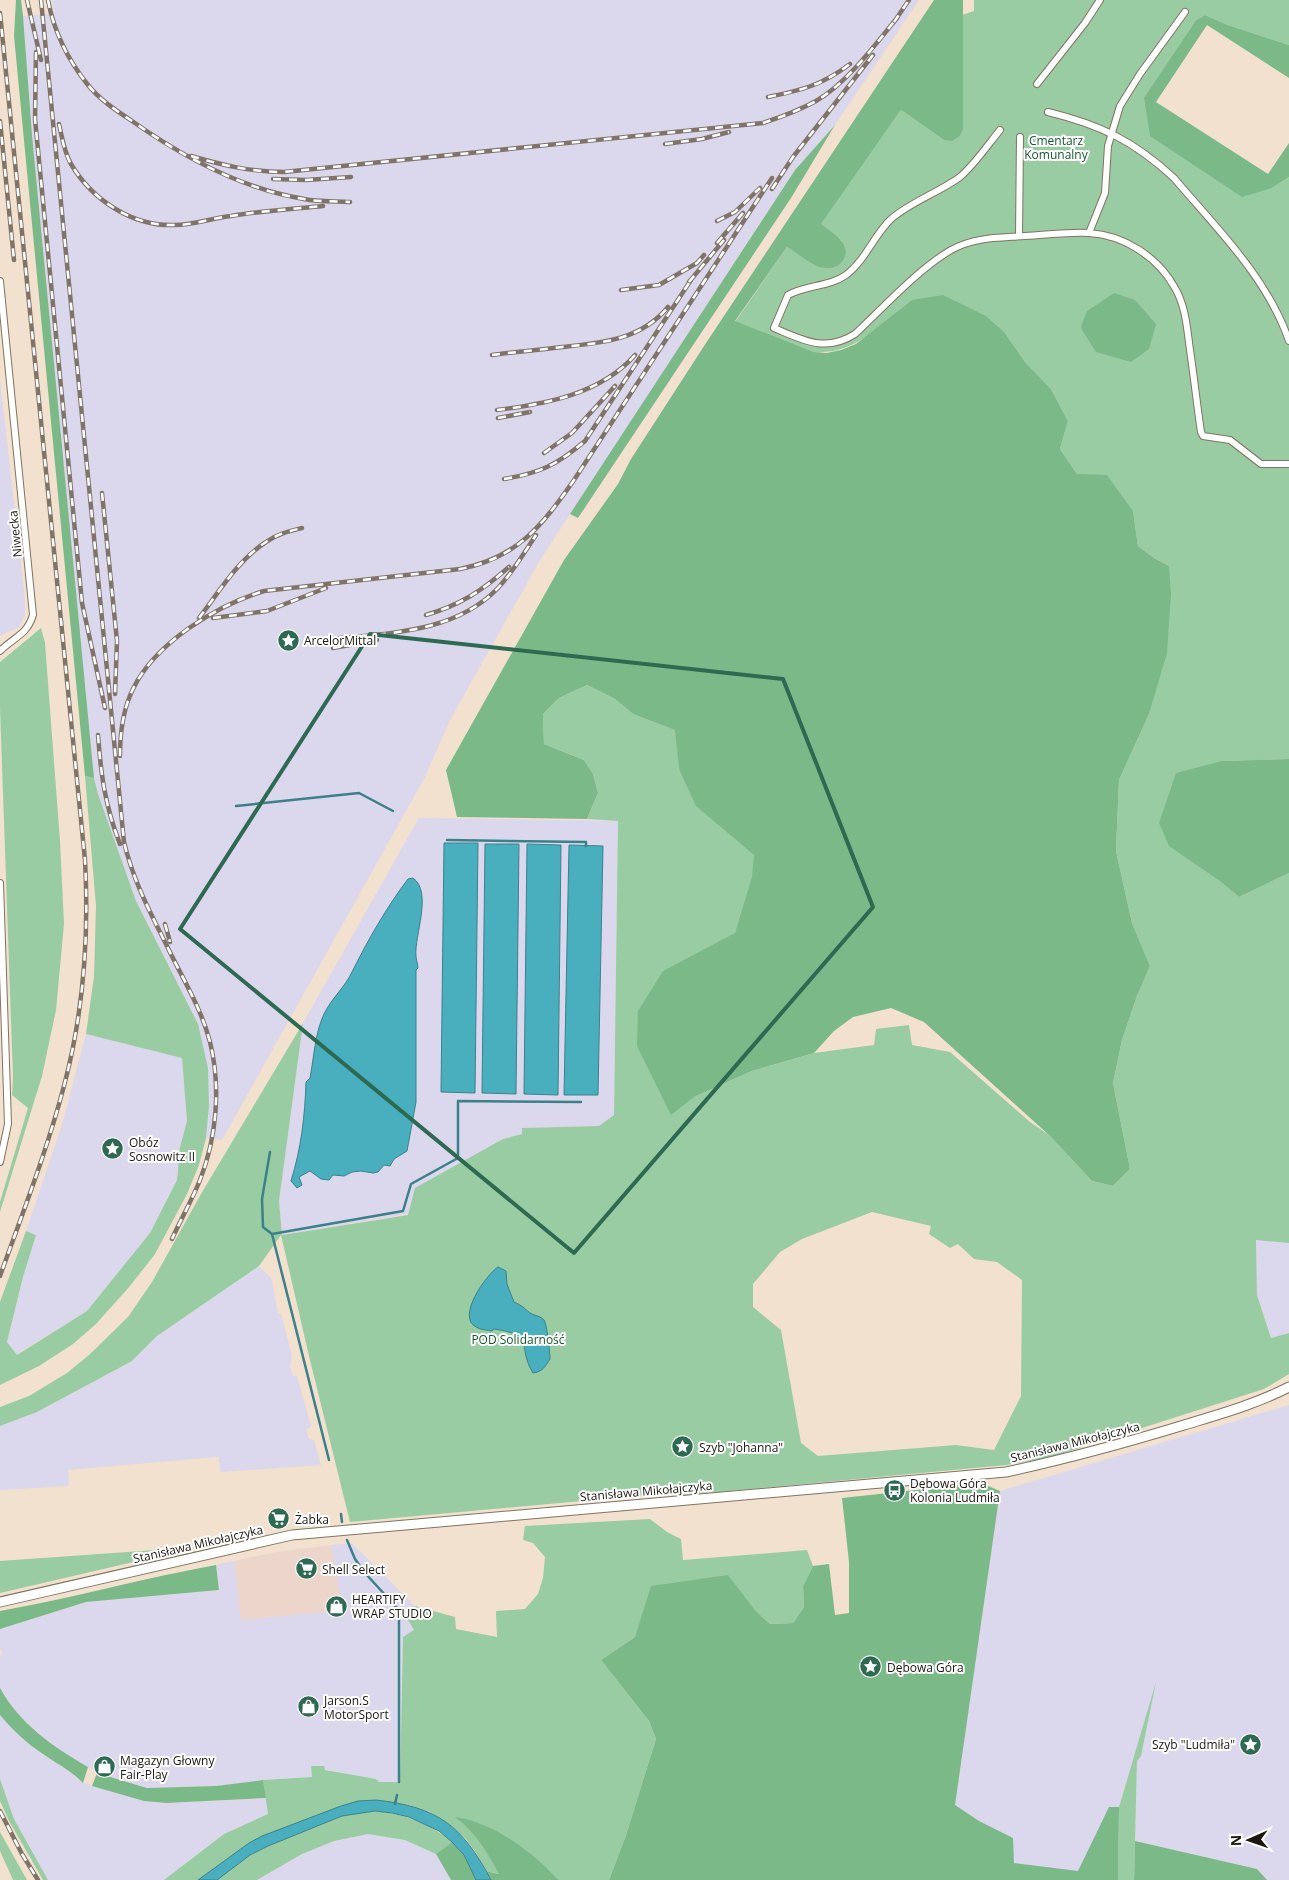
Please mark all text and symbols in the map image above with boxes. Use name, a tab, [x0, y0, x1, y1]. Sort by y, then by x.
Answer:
park label: Cmentarz Komunalny	[1024, 132, 1089, 163]
street label: Niwecka	[4, 510, 26, 558]
place icon: ArcelorMittal	[276, 628, 300, 652]
place label: ArcelorMittal	[304, 632, 376, 649]
place label: Obóz Sosnowitz II	[129, 1134, 195, 1165]
place icon: Obóz Sosnowitz II	[101, 1137, 125, 1161]
park label: POD Solidarność	[471, 1331, 565, 1348]
street label: Stanisława Mikołajczyka	[1008, 1418, 1142, 1466]
place icon: Szyb "Johanna"	[671, 1435, 695, 1459]
place label: Szyb "Johanna"	[699, 1439, 783, 1456]
place label: Dębowa Góra Kolonia Ludmiła	[910, 1475, 1000, 1506]
street label: Stanisława Mikołajczyka	[579, 1477, 713, 1505]
bus stop icon: Dębowa Góra Kolonia Ludmiła	[882, 1478, 906, 1502]
supermarket icon: Żabka	[267, 1507, 291, 1531]
place label: Żabka	[295, 1511, 329, 1528]
street label: Stanisława Mikołajczyka	[131, 1521, 265, 1567]
supermarket icon: Shell Select	[294, 1557, 318, 1581]
place label: Shell Select	[322, 1561, 385, 1578]
place label: HEARTIFY WRAP STUDIO	[352, 1591, 432, 1622]
shop icon: HEARTIFY WRAP STUDIO	[324, 1594, 348, 1618]
place icon: Dębowa Góra	[859, 1655, 883, 1679]
place label: Dębowa Góra	[887, 1659, 964, 1676]
place label: Jarson.S MotorSport	[323, 1692, 389, 1723]
shop icon: Jarson.S MotorSport	[296, 1695, 320, 1719]
place icon: Szyb "Ludmiła"	[1239, 1732, 1263, 1756]
place label: Szyb "Ludmiła"	[1152, 1736, 1235, 1753]
place label: Magazyn Głowny Fair-Play	[120, 1752, 215, 1783]
shop icon: Magazyn Głowny Fair-Play	[92, 1755, 116, 1779]
north arrow	[1224, 1815, 1274, 1865]
text: N	[1226, 1834, 1245, 1846]

